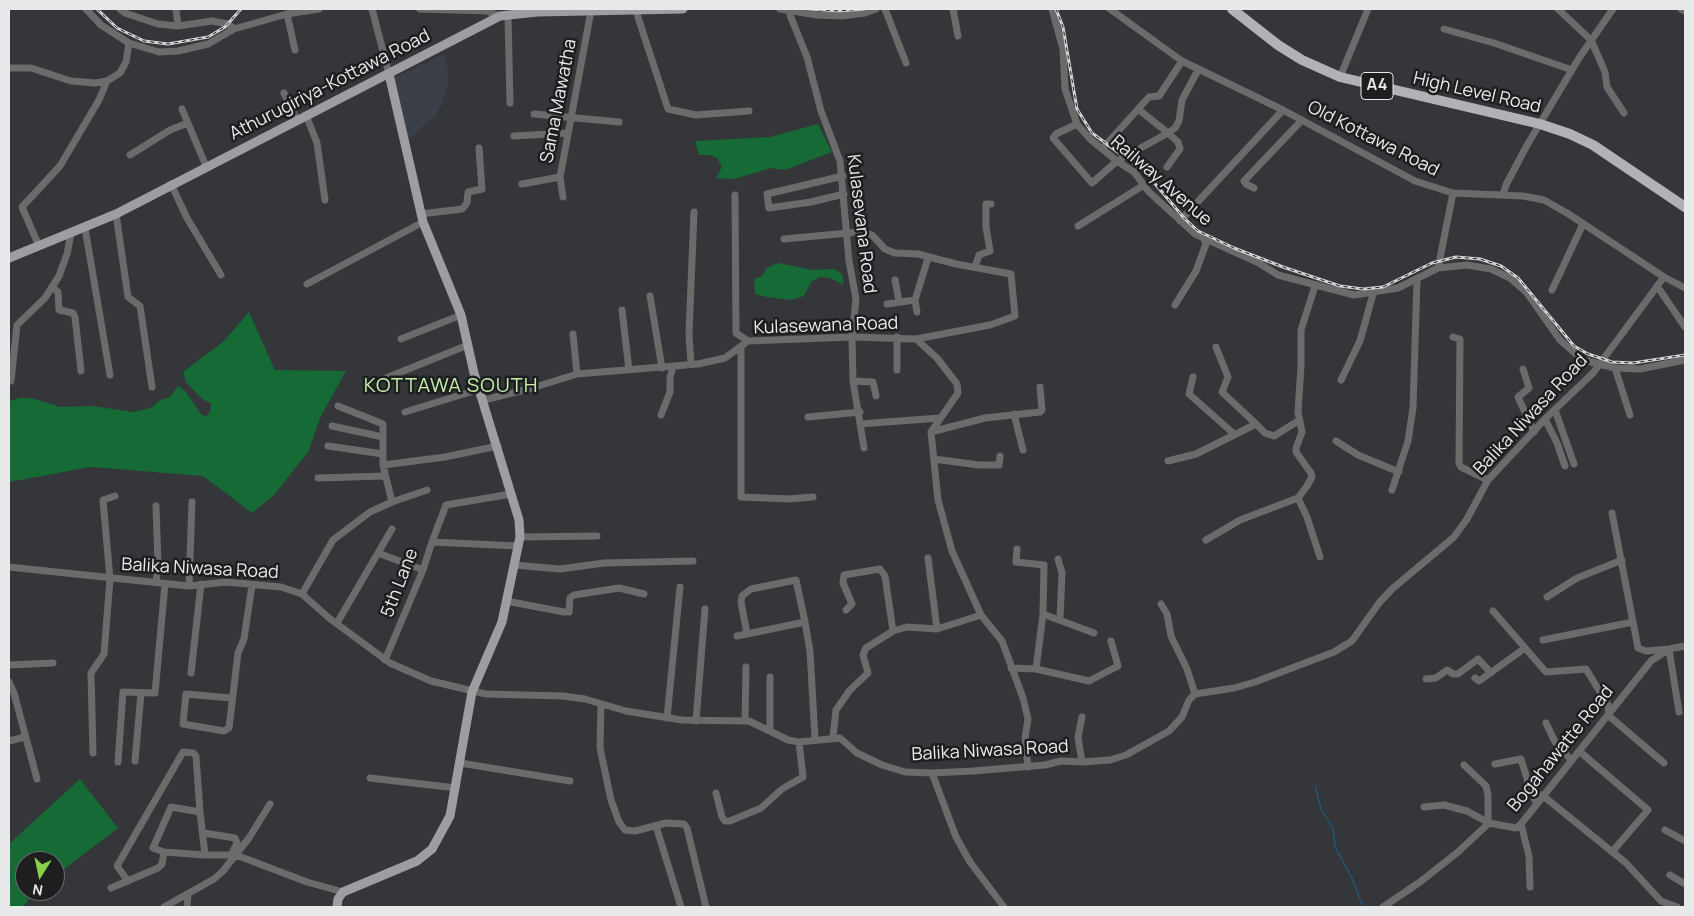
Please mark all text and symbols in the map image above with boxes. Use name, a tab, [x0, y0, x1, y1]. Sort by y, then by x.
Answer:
street label: Athurugiriya-Kottawa Road	[226, 25, 434, 145]
street label: Sama Mawatha	[536, 37, 582, 165]
street label: High Level Road	[1411, 68, 1543, 118]
road number: A4	[1361, 72, 1393, 100]
street label: Old Kottawa Road	[1304, 97, 1442, 181]
street label: Railway Avenue	[1106, 131, 1216, 231]
street label: Kulasevana Road	[842, 153, 880, 295]
street label: Kulasewana Road	[753, 313, 899, 339]
street label: Balika Niwasa Road	[1469, 350, 1593, 480]
district label: KOTTAWA SOUTH	[362, 374, 540, 398]
street label: 5th Lane	[377, 545, 423, 621]
street label: Balika Niwasa Road	[121, 554, 279, 584]
street label: Bogahawatte Road	[1503, 682, 1619, 816]
street label: Balika Niwasa Road	[911, 736, 1069, 766]
north arrow	[15, 851, 65, 901]
text: N	[31, 880, 44, 901]

